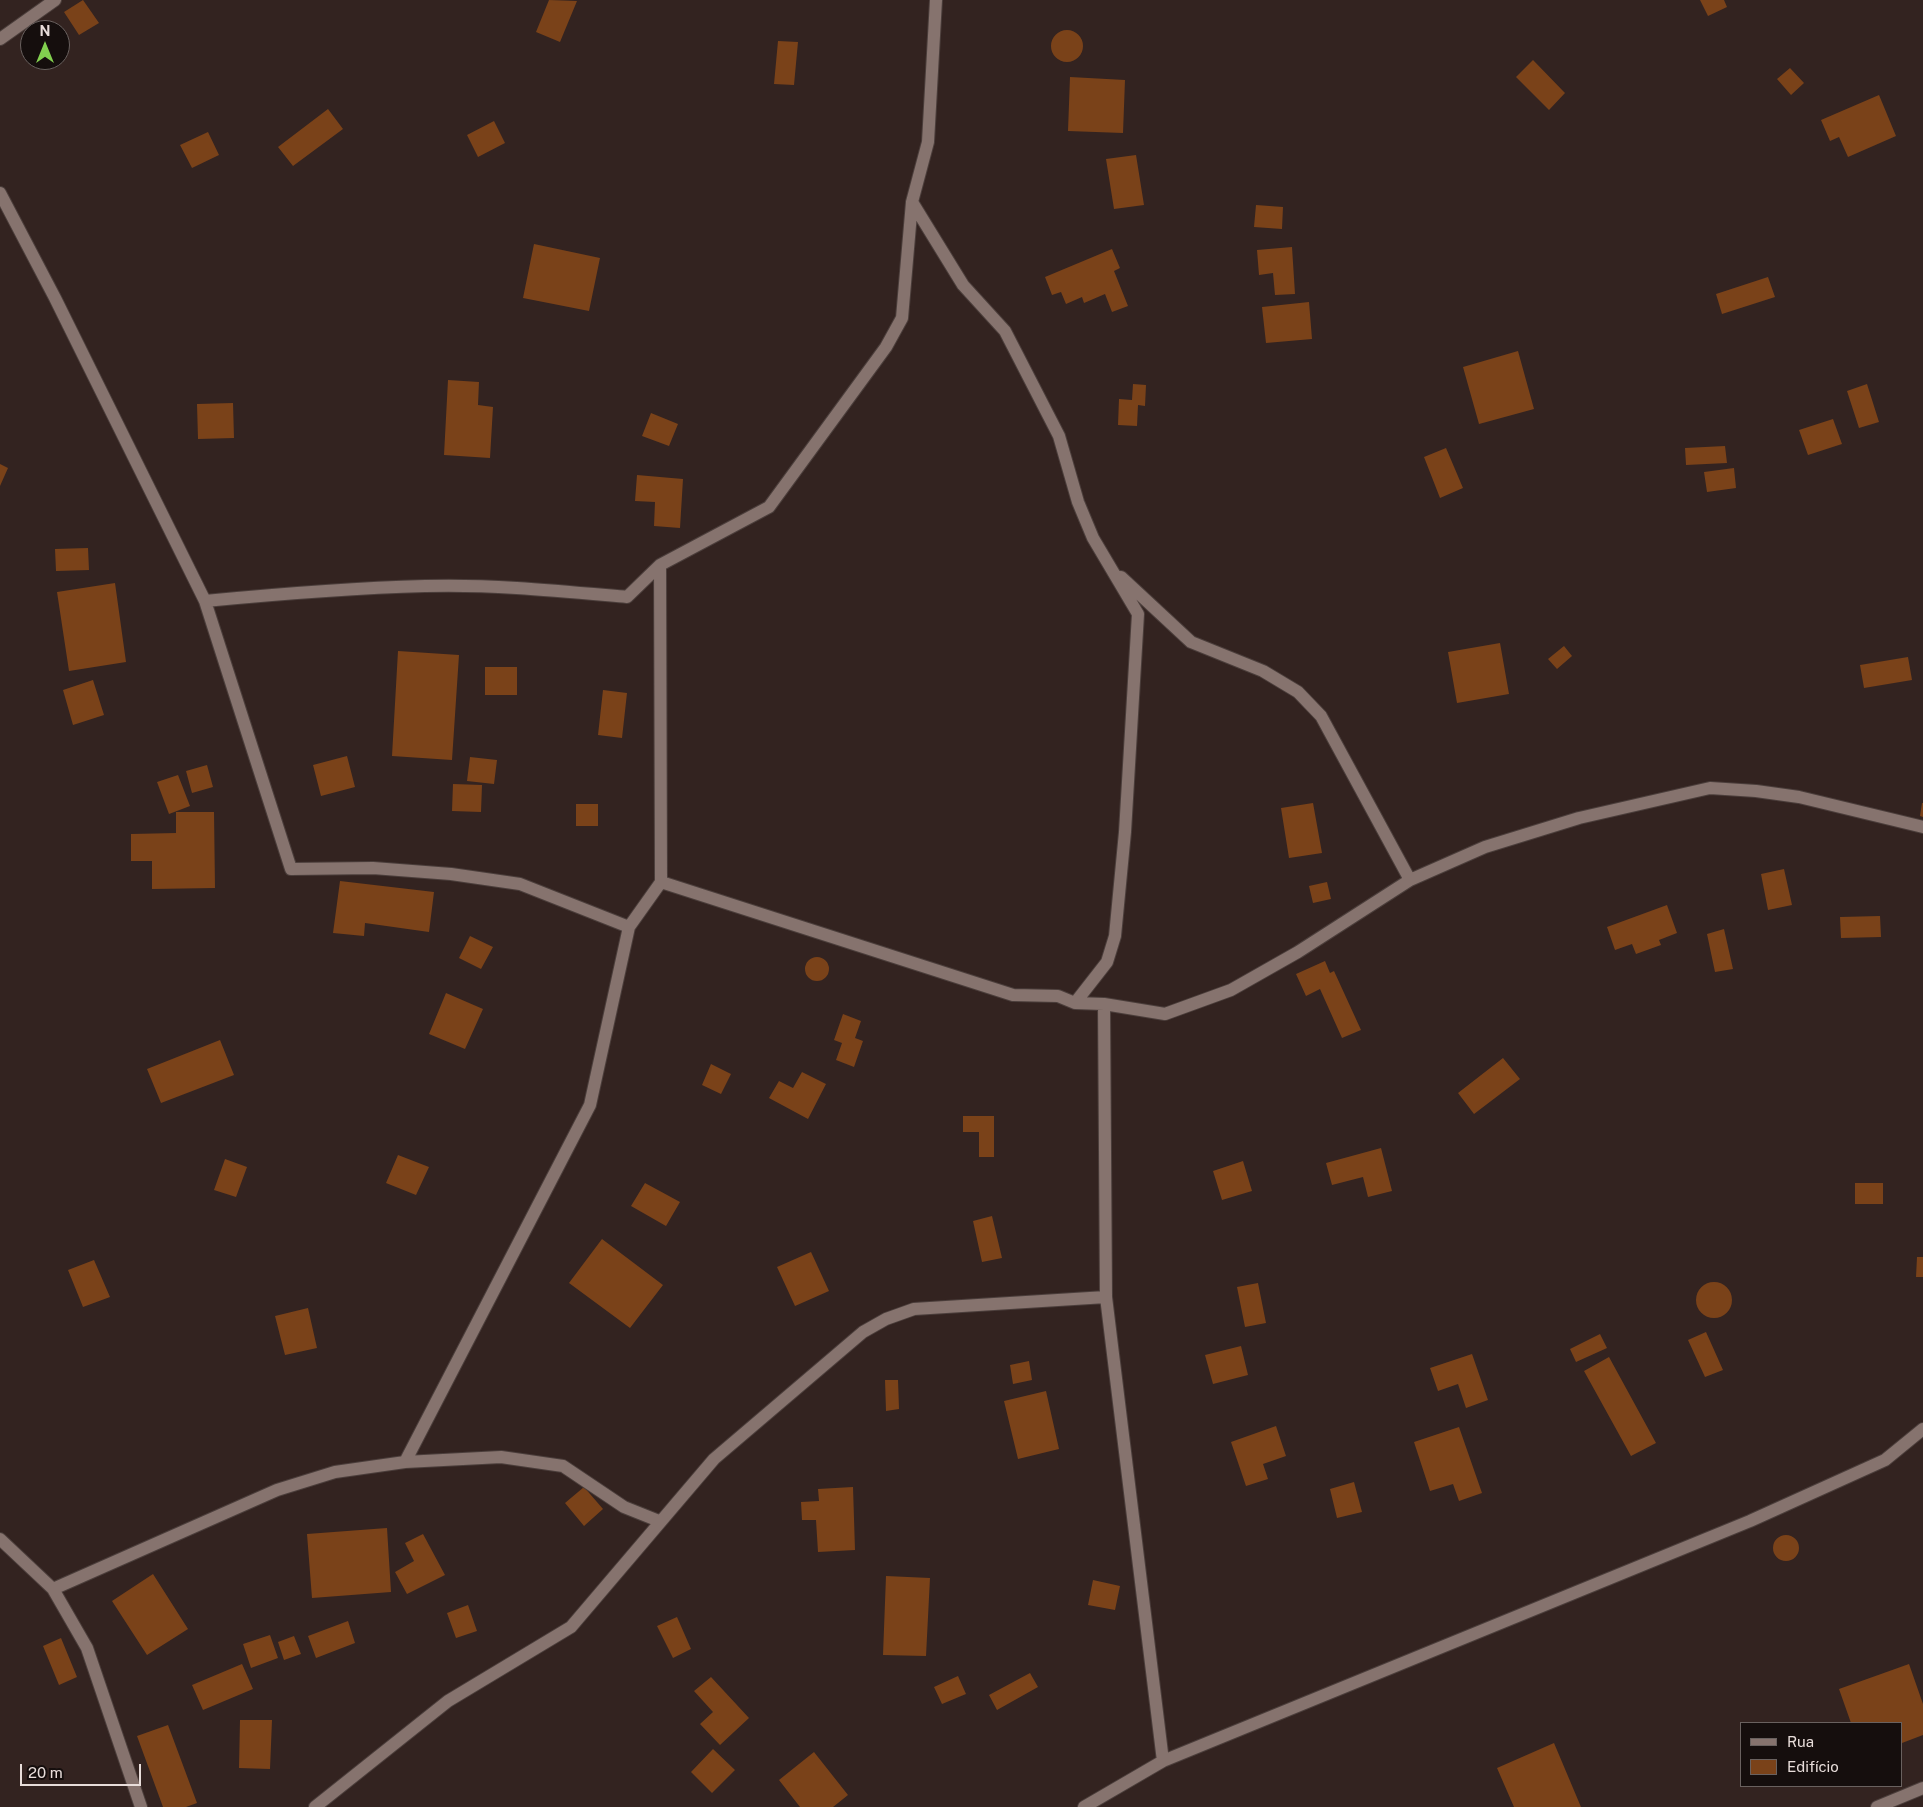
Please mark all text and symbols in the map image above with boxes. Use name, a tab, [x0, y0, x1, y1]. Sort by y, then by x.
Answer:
north arrow	[20, 20, 70, 70]
text: N	[40, 23, 50, 39]
legend	[1740, 1722, 1903, 1787]
text: Rua	[1787, 1733, 1814, 1750]
scale bar	[22, 1754, 144, 1786]
text: Edifício	[1787, 1758, 1839, 1775]
text: 20 m	[28, 1764, 63, 1781]

